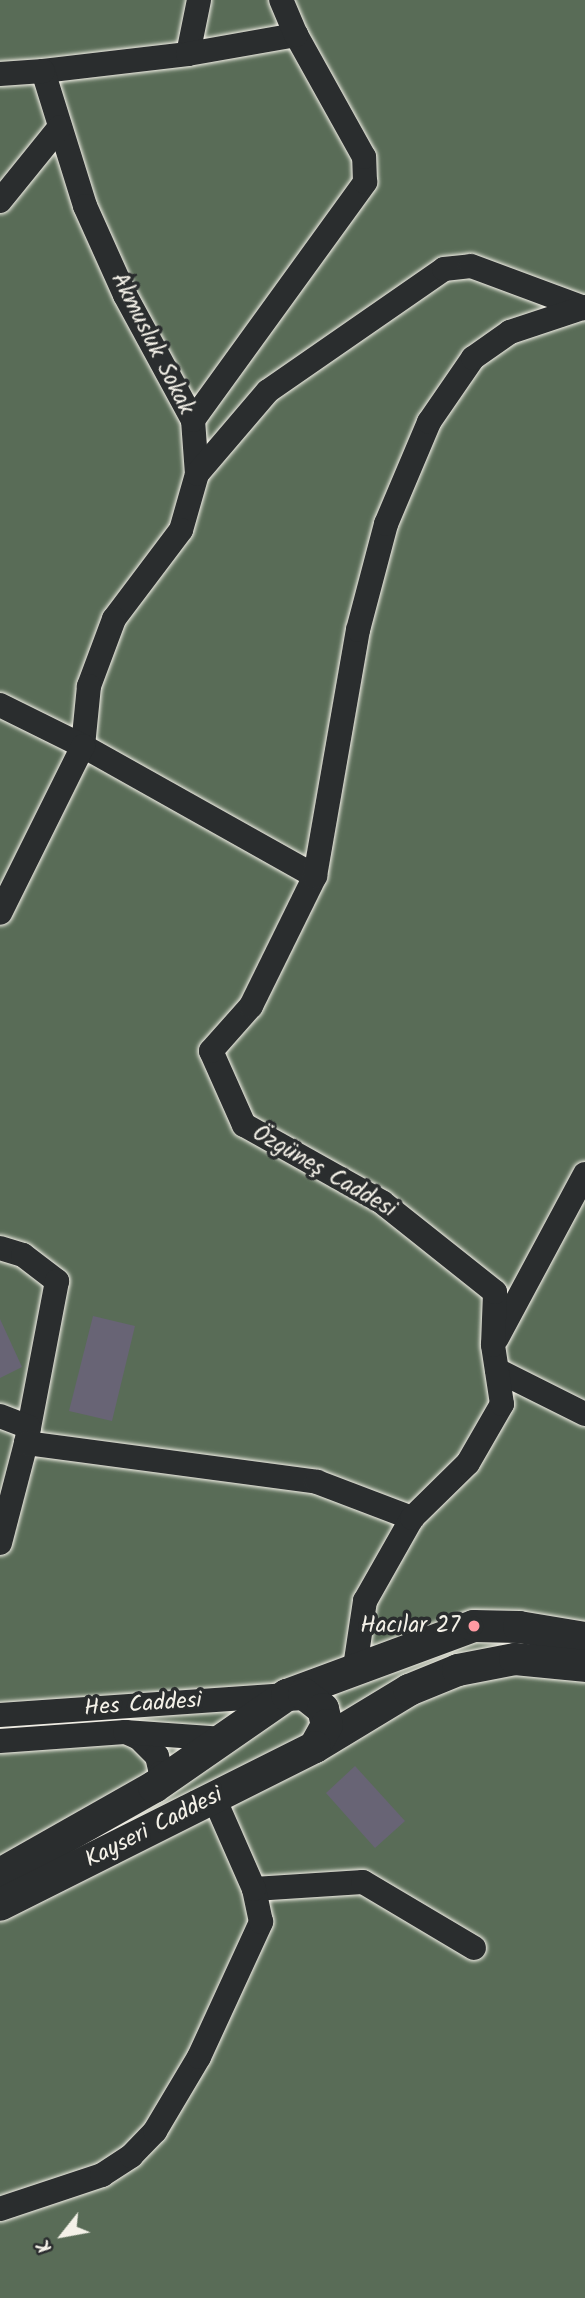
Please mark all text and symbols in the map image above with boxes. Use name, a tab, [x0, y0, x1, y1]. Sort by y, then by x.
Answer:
street label: Akmusluk Sokak	[104, 268, 200, 420]
street label: Özgüneş Caddesi	[247, 1120, 401, 1224]
place label: Hacılar 27	[360, 1612, 460, 1640]
marker: Hacılar 27	[466, 1618, 482, 1634]
street label: Hes Caddesi	[83, 1687, 203, 1723]
street label: Kayseri Caddesi	[81, 1781, 227, 1875]
north arrow	[28, 2200, 98, 2270]
text: K	[29, 2233, 61, 2258]

